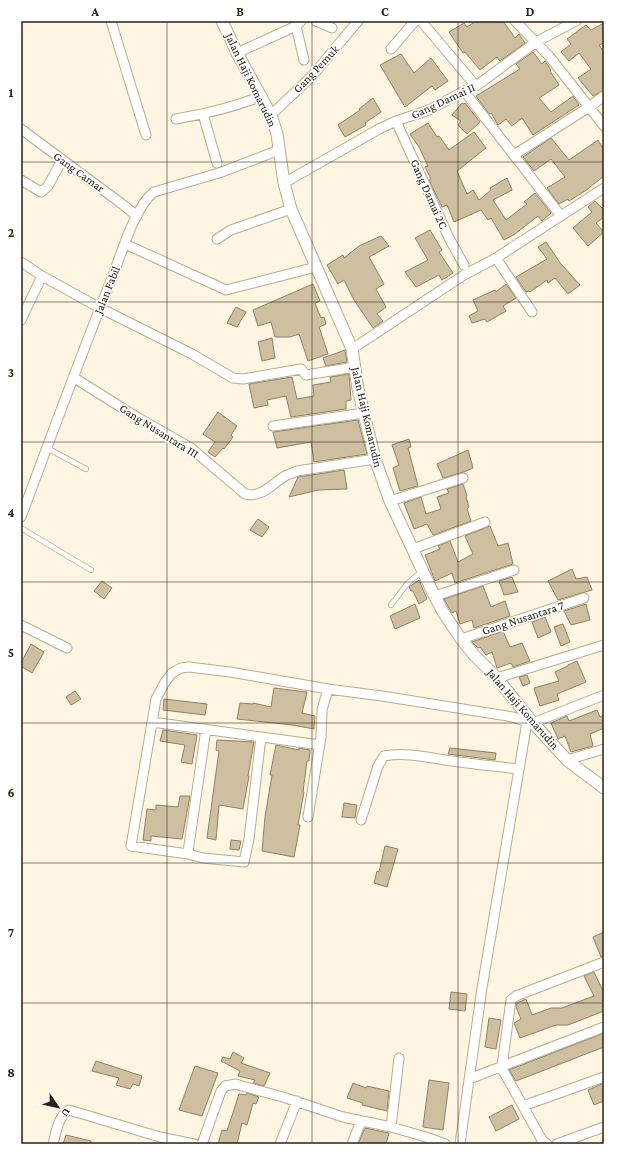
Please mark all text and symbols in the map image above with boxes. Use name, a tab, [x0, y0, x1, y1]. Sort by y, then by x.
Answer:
text: A	[90, 4, 99, 19]
text: B	[236, 4, 244, 19]
text: C	[381, 4, 389, 19]
text: D	[526, 4, 535, 19]
street label: Jalan Haji Komarudin	[222, 30, 280, 130]
street label: Gang Pemuk	[290, 42, 342, 96]
street label: Gang Damai II	[409, 80, 478, 122]
text: 1	[9, 85, 14, 100]
street label: Gang Camar	[51, 149, 108, 196]
street label: Gang Damai 2C	[407, 157, 451, 231]
text: 2	[8, 225, 15, 240]
street label: Jalan Fabil	[91, 264, 123, 317]
street label: Jalan Haji Komarudin	[348, 364, 385, 469]
text: 3	[8, 365, 14, 380]
street label: Gang Nusantara III	[117, 401, 202, 461]
text: 4	[7, 505, 15, 520]
street label: Gang Nusantara 7	[480, 598, 566, 638]
text: 5	[8, 645, 14, 660]
street label: Jalan Haji Komarudin	[483, 665, 562, 753]
text: 6	[7, 785, 15, 800]
text: 7	[8, 925, 14, 940]
text: 8	[7, 1065, 15, 1080]
north arrow	[38, 1087, 78, 1127]
text: U	[59, 1106, 73, 1119]

